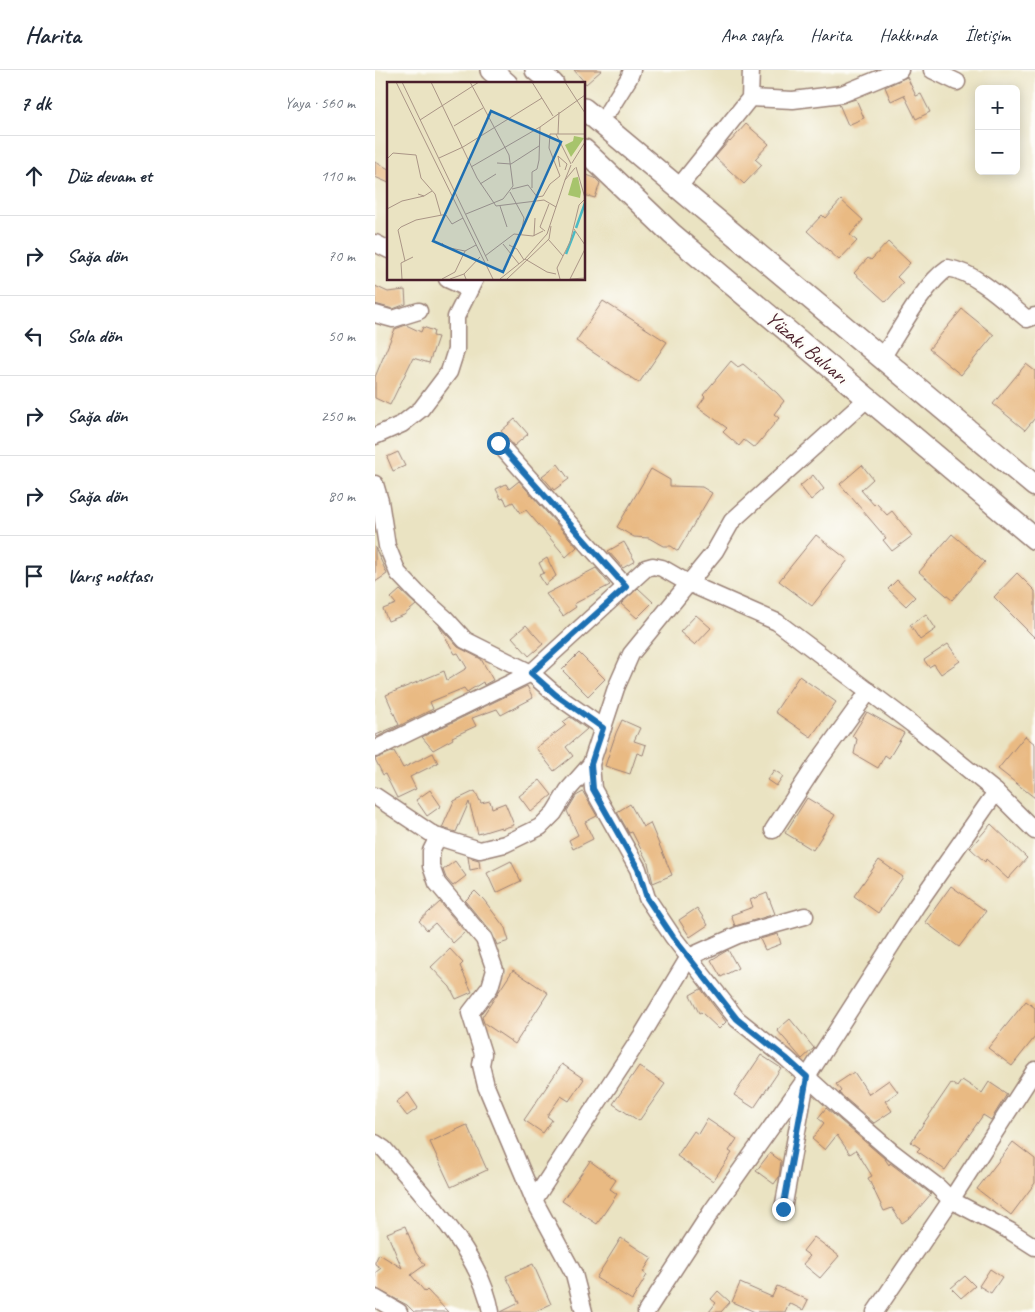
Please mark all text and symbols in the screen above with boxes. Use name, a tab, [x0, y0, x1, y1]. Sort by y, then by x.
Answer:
text: Harita	[25, 20, 81, 50]
text: Ana sayfa	[721, 24, 782, 46]
text: Harita	[810, 24, 851, 46]
text: Hakkında	[879, 24, 937, 46]
text: İletişim	[965, 24, 1010, 46]
inset map	[387, 82, 585, 280]
map controls	[975, 85, 1020, 175]
button: +	[975, 85, 1020, 130]
text: 7 dk	[20, 90, 51, 116]
text: Yaya · 560 m	[284, 93, 355, 113]
button: −	[975, 130, 1020, 175]
icon: ahead	[20, 162, 48, 190]
text: Düz devam et	[67, 164, 152, 188]
text: 110 m	[321, 166, 355, 186]
icon: right	[20, 242, 48, 270]
text: Sağa dön	[67, 244, 128, 268]
text: 70 m	[328, 246, 355, 266]
street label: Yüzakı Bulvarı	[760, 305, 855, 390]
icon: left	[20, 322, 48, 350]
text: Sola dön	[67, 324, 122, 348]
text: 50 m	[328, 326, 355, 346]
icon: right	[20, 402, 48, 430]
text: Sağa dön	[67, 404, 128, 428]
text: 250 m	[321, 406, 355, 426]
route start	[487, 432, 510, 455]
icon: right	[20, 482, 48, 510]
text: Sağa dön	[67, 484, 128, 508]
text: 80 m	[328, 486, 355, 506]
icon: arrive	[20, 562, 48, 590]
text: Varış noktası	[67, 564, 152, 588]
route end	[772, 1198, 795, 1221]

